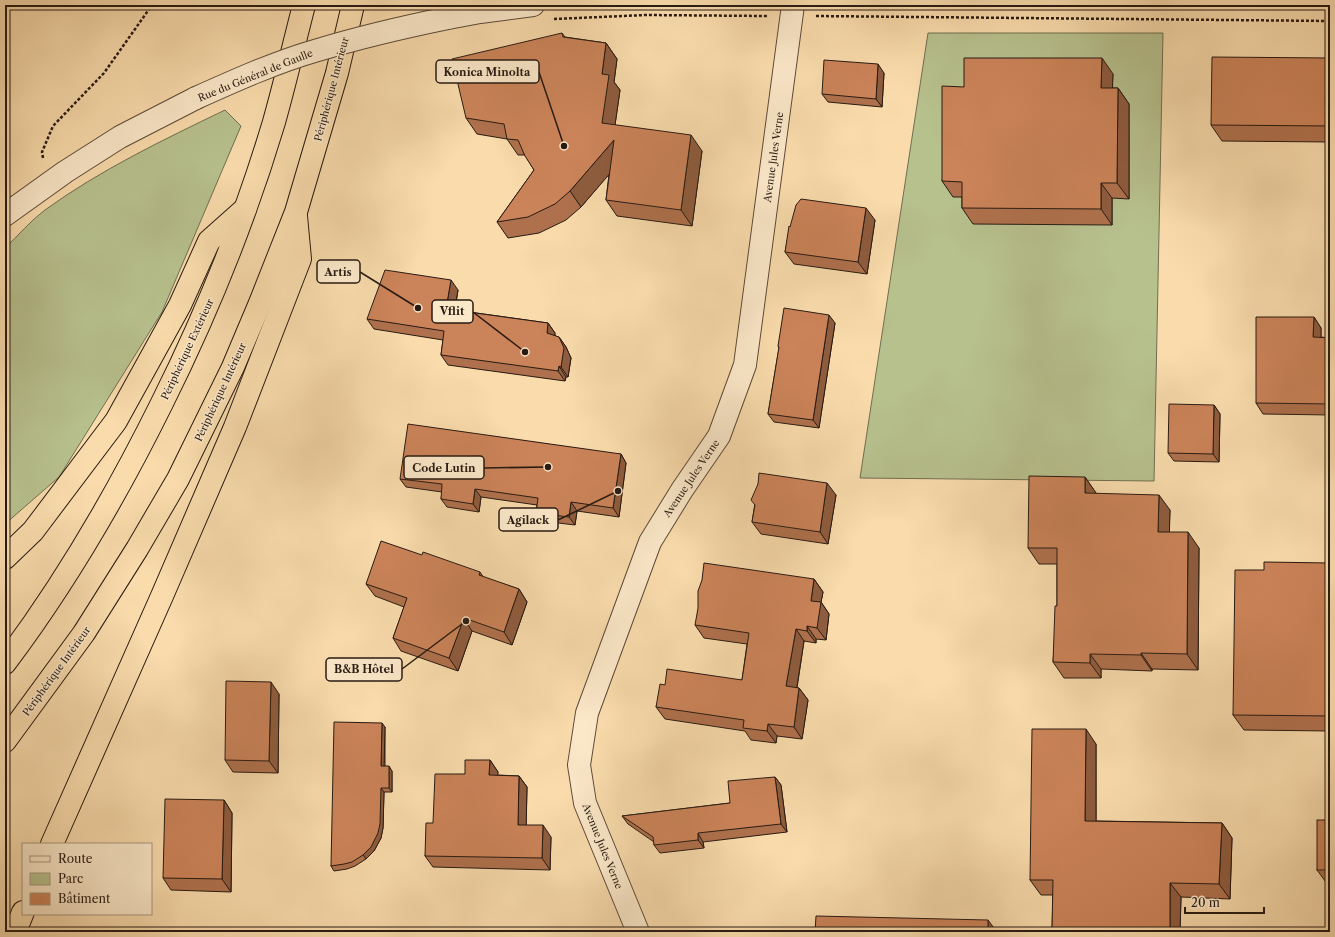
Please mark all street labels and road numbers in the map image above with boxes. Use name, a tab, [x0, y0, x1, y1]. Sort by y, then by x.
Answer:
street label: Périphérique Intérieur	[311, 35, 352, 143]
street label: Rue du Général de Gaulle	[196, 46, 315, 104]
street label: Avenue Jules Verne	[761, 111, 786, 204]
street label: Périphérique Extérieur	[158, 296, 217, 402]
street label: Périphérique Intérieur	[192, 340, 249, 444]
street label: Avenue Jules Verne	[660, 437, 722, 520]
street label: Périphérique Intérieur	[20, 623, 94, 719]
street label: Avenue Jules Verne	[579, 801, 626, 891]

